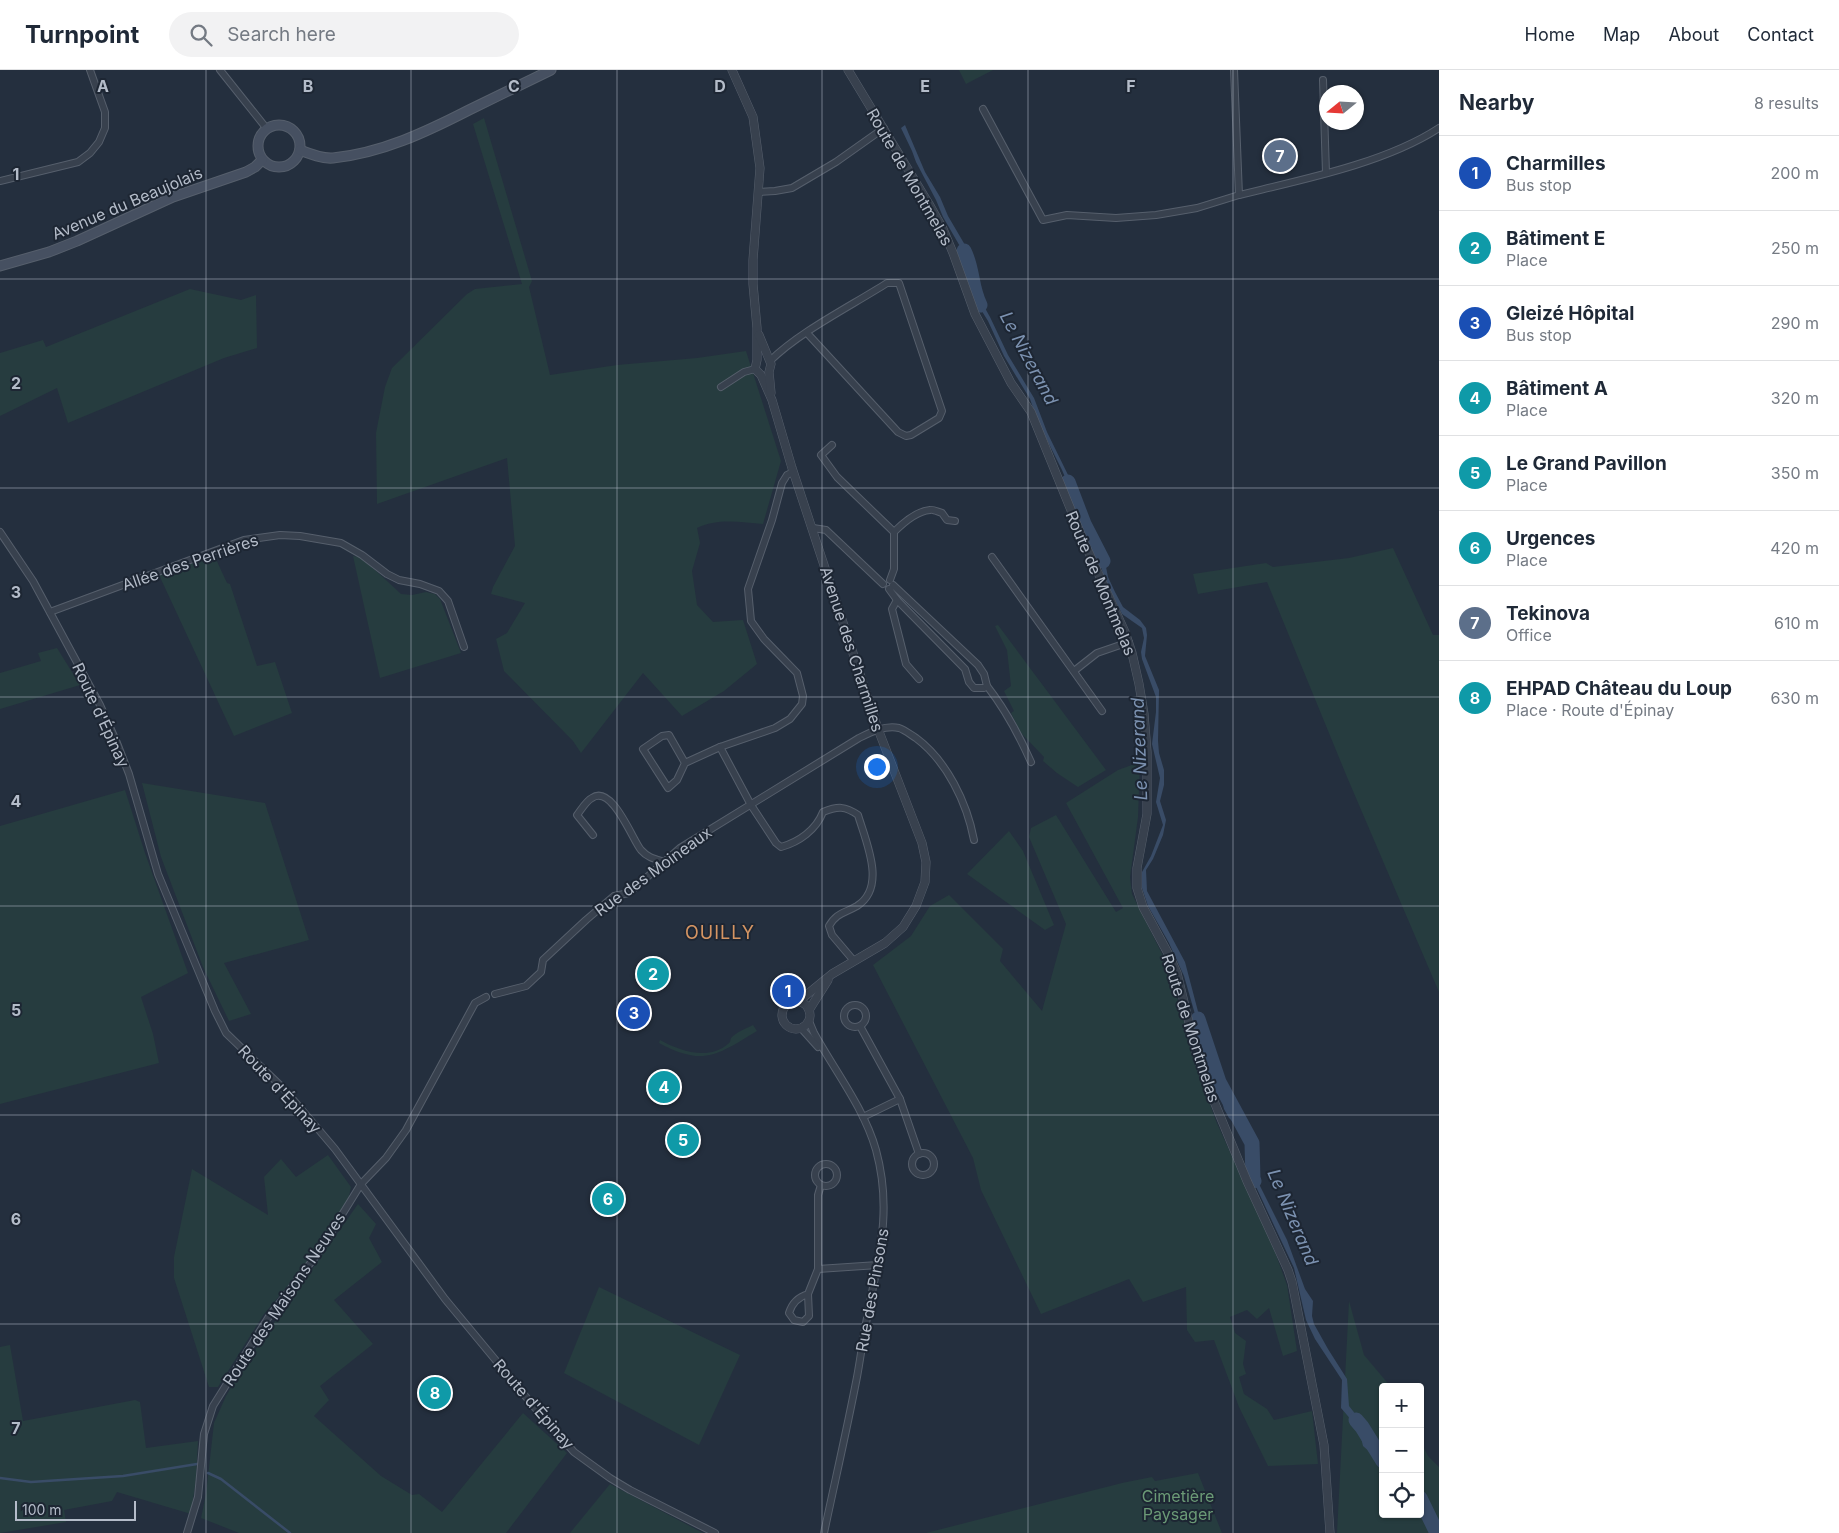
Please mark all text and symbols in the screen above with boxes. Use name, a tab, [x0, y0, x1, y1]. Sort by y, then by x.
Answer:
search box	[169, 12, 519, 57]
text: Turnpoint	[25, 20, 139, 49]
icon: search	[187, 21, 215, 49]
text: Search here	[227, 23, 336, 46]
text: Home	[1525, 24, 1575, 45]
text: Map	[1603, 24, 1640, 45]
text: About	[1668, 24, 1719, 45]
text: Contact	[1747, 24, 1814, 45]
text: A	[97, 76, 109, 96]
text: B	[303, 76, 313, 96]
text: C	[508, 76, 520, 96]
text: D	[714, 76, 726, 96]
text: E	[920, 76, 930, 96]
text: F	[1126, 76, 1136, 96]
north arrow	[1319, 85, 1364, 130]
text: Nearby	[1459, 90, 1534, 115]
text: 8 results	[1754, 93, 1819, 113]
street label: Route de Montmelas	[863, 105, 957, 249]
pin: 7	[1264, 137, 1296, 175]
text: Charmilles	[1506, 152, 1606, 175]
street label: Avenue du Beaujolais	[49, 162, 205, 244]
text: 1	[1472, 163, 1478, 183]
text: 200 m	[1771, 163, 1819, 183]
text: 1	[13, 164, 19, 184]
text: Bus stop	[1506, 175, 1572, 195]
text: Bâtiment E	[1506, 227, 1605, 250]
text: 2	[1470, 238, 1480, 258]
text: 250 m	[1771, 238, 1819, 258]
text: Place	[1506, 250, 1548, 270]
text: Gleizé Hôpital	[1506, 302, 1634, 325]
water label: Le Nizerand	[996, 308, 1062, 408]
text: 3	[1470, 313, 1480, 333]
text: 290 m	[1771, 313, 1819, 333]
text: Bus stop	[1506, 325, 1572, 345]
text: 2	[11, 373, 21, 393]
text: Bâtiment A	[1506, 377, 1608, 400]
text: 4	[1470, 388, 1480, 408]
text: 320 m	[1771, 388, 1819, 408]
text: Place	[1506, 400, 1548, 420]
text: Le Grand Pavillon	[1506, 452, 1667, 475]
text: 5	[1470, 463, 1480, 483]
text: 350 m	[1771, 463, 1819, 483]
text: Place	[1506, 475, 1548, 495]
street label: Route de Montmelas	[1062, 508, 1140, 658]
text: Urgences	[1506, 527, 1595, 550]
street label: Allée des Perrières	[119, 529, 261, 595]
text: 6	[1470, 538, 1480, 558]
text: 420 m	[1770, 538, 1819, 558]
text: Place	[1506, 550, 1548, 570]
street label: Avenue des Charmilles	[816, 564, 888, 734]
text: 3	[11, 582, 21, 602]
text: Tekinova	[1506, 602, 1590, 625]
text: 7	[1470, 613, 1480, 633]
text: 610 m	[1774, 613, 1819, 633]
text: Office	[1506, 625, 1552, 645]
street label: Route d'Épinay	[68, 660, 134, 770]
text: EHPAD Château du Loup	[1506, 677, 1732, 700]
text: 8	[1470, 688, 1480, 708]
text: 630 m	[1771, 688, 1819, 708]
water label: Le Nizerand	[1127, 697, 1151, 801]
text: Place · Route d'Épinay	[1506, 700, 1674, 720]
your location	[864, 754, 890, 780]
text: 4	[11, 791, 22, 811]
street label: Rue des Moineaux	[591, 822, 716, 920]
district label: OUILLY	[685, 922, 755, 943]
street label: Route de Montmelas	[1158, 951, 1224, 1105]
pin: 2	[637, 955, 669, 993]
pin: 1	[772, 972, 804, 1010]
pin: 3	[618, 994, 650, 1032]
text: 5	[11, 1000, 21, 1020]
street label: Route d'Épinay	[234, 1041, 326, 1137]
pin: 4	[648, 1068, 680, 1106]
pin: 5	[667, 1121, 699, 1159]
water label: Le Nizerand	[1263, 1166, 1323, 1268]
pin: 6	[592, 1180, 624, 1218]
street label: Route des Maisons Neuves	[218, 1208, 350, 1390]
text: 6	[11, 1209, 21, 1229]
street label: Rue des Pinsons	[851, 1227, 893, 1353]
street label: Route d'Épinay	[489, 1355, 579, 1453]
pin: 8	[419, 1374, 451, 1412]
map controls	[1379, 1383, 1424, 1518]
button: +	[1379, 1383, 1424, 1428]
text: 7	[11, 1418, 21, 1438]
button: −	[1379, 1428, 1424, 1473]
button: locate	[1379, 1473, 1424, 1518]
park label: Cimetière Paysager	[1142, 1486, 1214, 1524]
scale bar	[15, 1498, 136, 1521]
text: 100 m	[22, 1501, 62, 1518]

